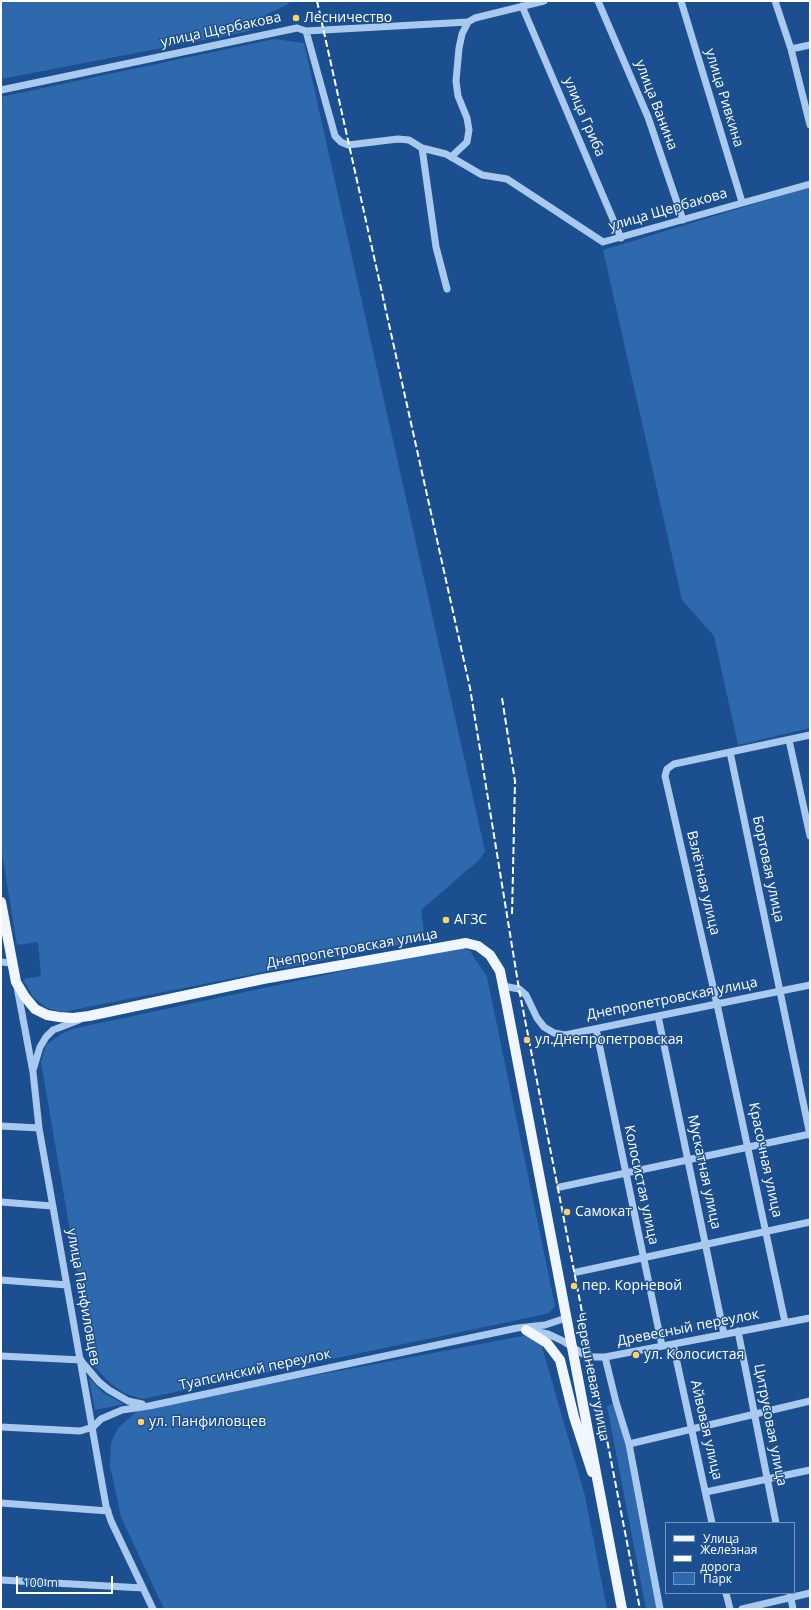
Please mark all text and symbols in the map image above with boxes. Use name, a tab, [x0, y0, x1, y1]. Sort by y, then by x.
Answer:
street label: улица Щербакова	[159, 9, 283, 51]
place label: Лесничество	[304, 10, 392, 26]
marker: Лесничество	[291, 13, 301, 23]
street label: улица Ривкина	[701, 47, 747, 149]
street label: улица Ванина	[631, 57, 681, 153]
street label: улица Гриба	[560, 75, 608, 159]
street label: улица Щербакова	[607, 185, 729, 235]
street label: Бортовая улица	[749, 814, 787, 924]
street label: Взлётная улица	[683, 829, 723, 937]
place label: АГЗС	[454, 912, 487, 928]
marker: АГЗС	[441, 915, 451, 925]
street label: Днепропетровская улица	[265, 926, 439, 972]
street label: Днепропетровская улица	[585, 974, 759, 1024]
place label: ул.Днепропетровская	[535, 1032, 683, 1048]
marker: ул.Днепропетровская	[522, 1035, 532, 1045]
street label: Красочная улица	[745, 1101, 785, 1219]
street label: Мускатная улица	[684, 1113, 724, 1231]
street label: Колосистая улица	[620, 1124, 662, 1246]
place label: Самокат	[575, 1204, 632, 1220]
marker: Самокат	[562, 1207, 572, 1217]
street label: улица Панфиловцев	[63, 1227, 103, 1367]
place label: пер. Корневой	[582, 1278, 682, 1294]
marker: пер. Корневой	[569, 1281, 579, 1291]
street label: Древесный переулок	[616, 1306, 760, 1350]
street label: Черешневая улица	[571, 1311, 613, 1443]
street label: Туапсинский переулок	[178, 1346, 332, 1394]
place label: ул. Колосистая	[644, 1347, 744, 1363]
marker: ул. Колосистая	[631, 1350, 641, 1360]
street label: Цитрусовая улица	[750, 1362, 790, 1488]
street label: Айвовая улица	[686, 1378, 726, 1482]
place label: ул. Панфиловцев	[149, 1414, 266, 1430]
marker: ул. Панфиловцев	[136, 1417, 146, 1427]
legend	[665, 1522, 795, 1594]
text: Улица	[703, 1530, 739, 1547]
text: Железная дорога	[700, 1541, 757, 1575]
scale bar	[18, 1568, 115, 1594]
text: Парк	[703, 1570, 732, 1587]
text: 100 m	[23, 1574, 58, 1591]

